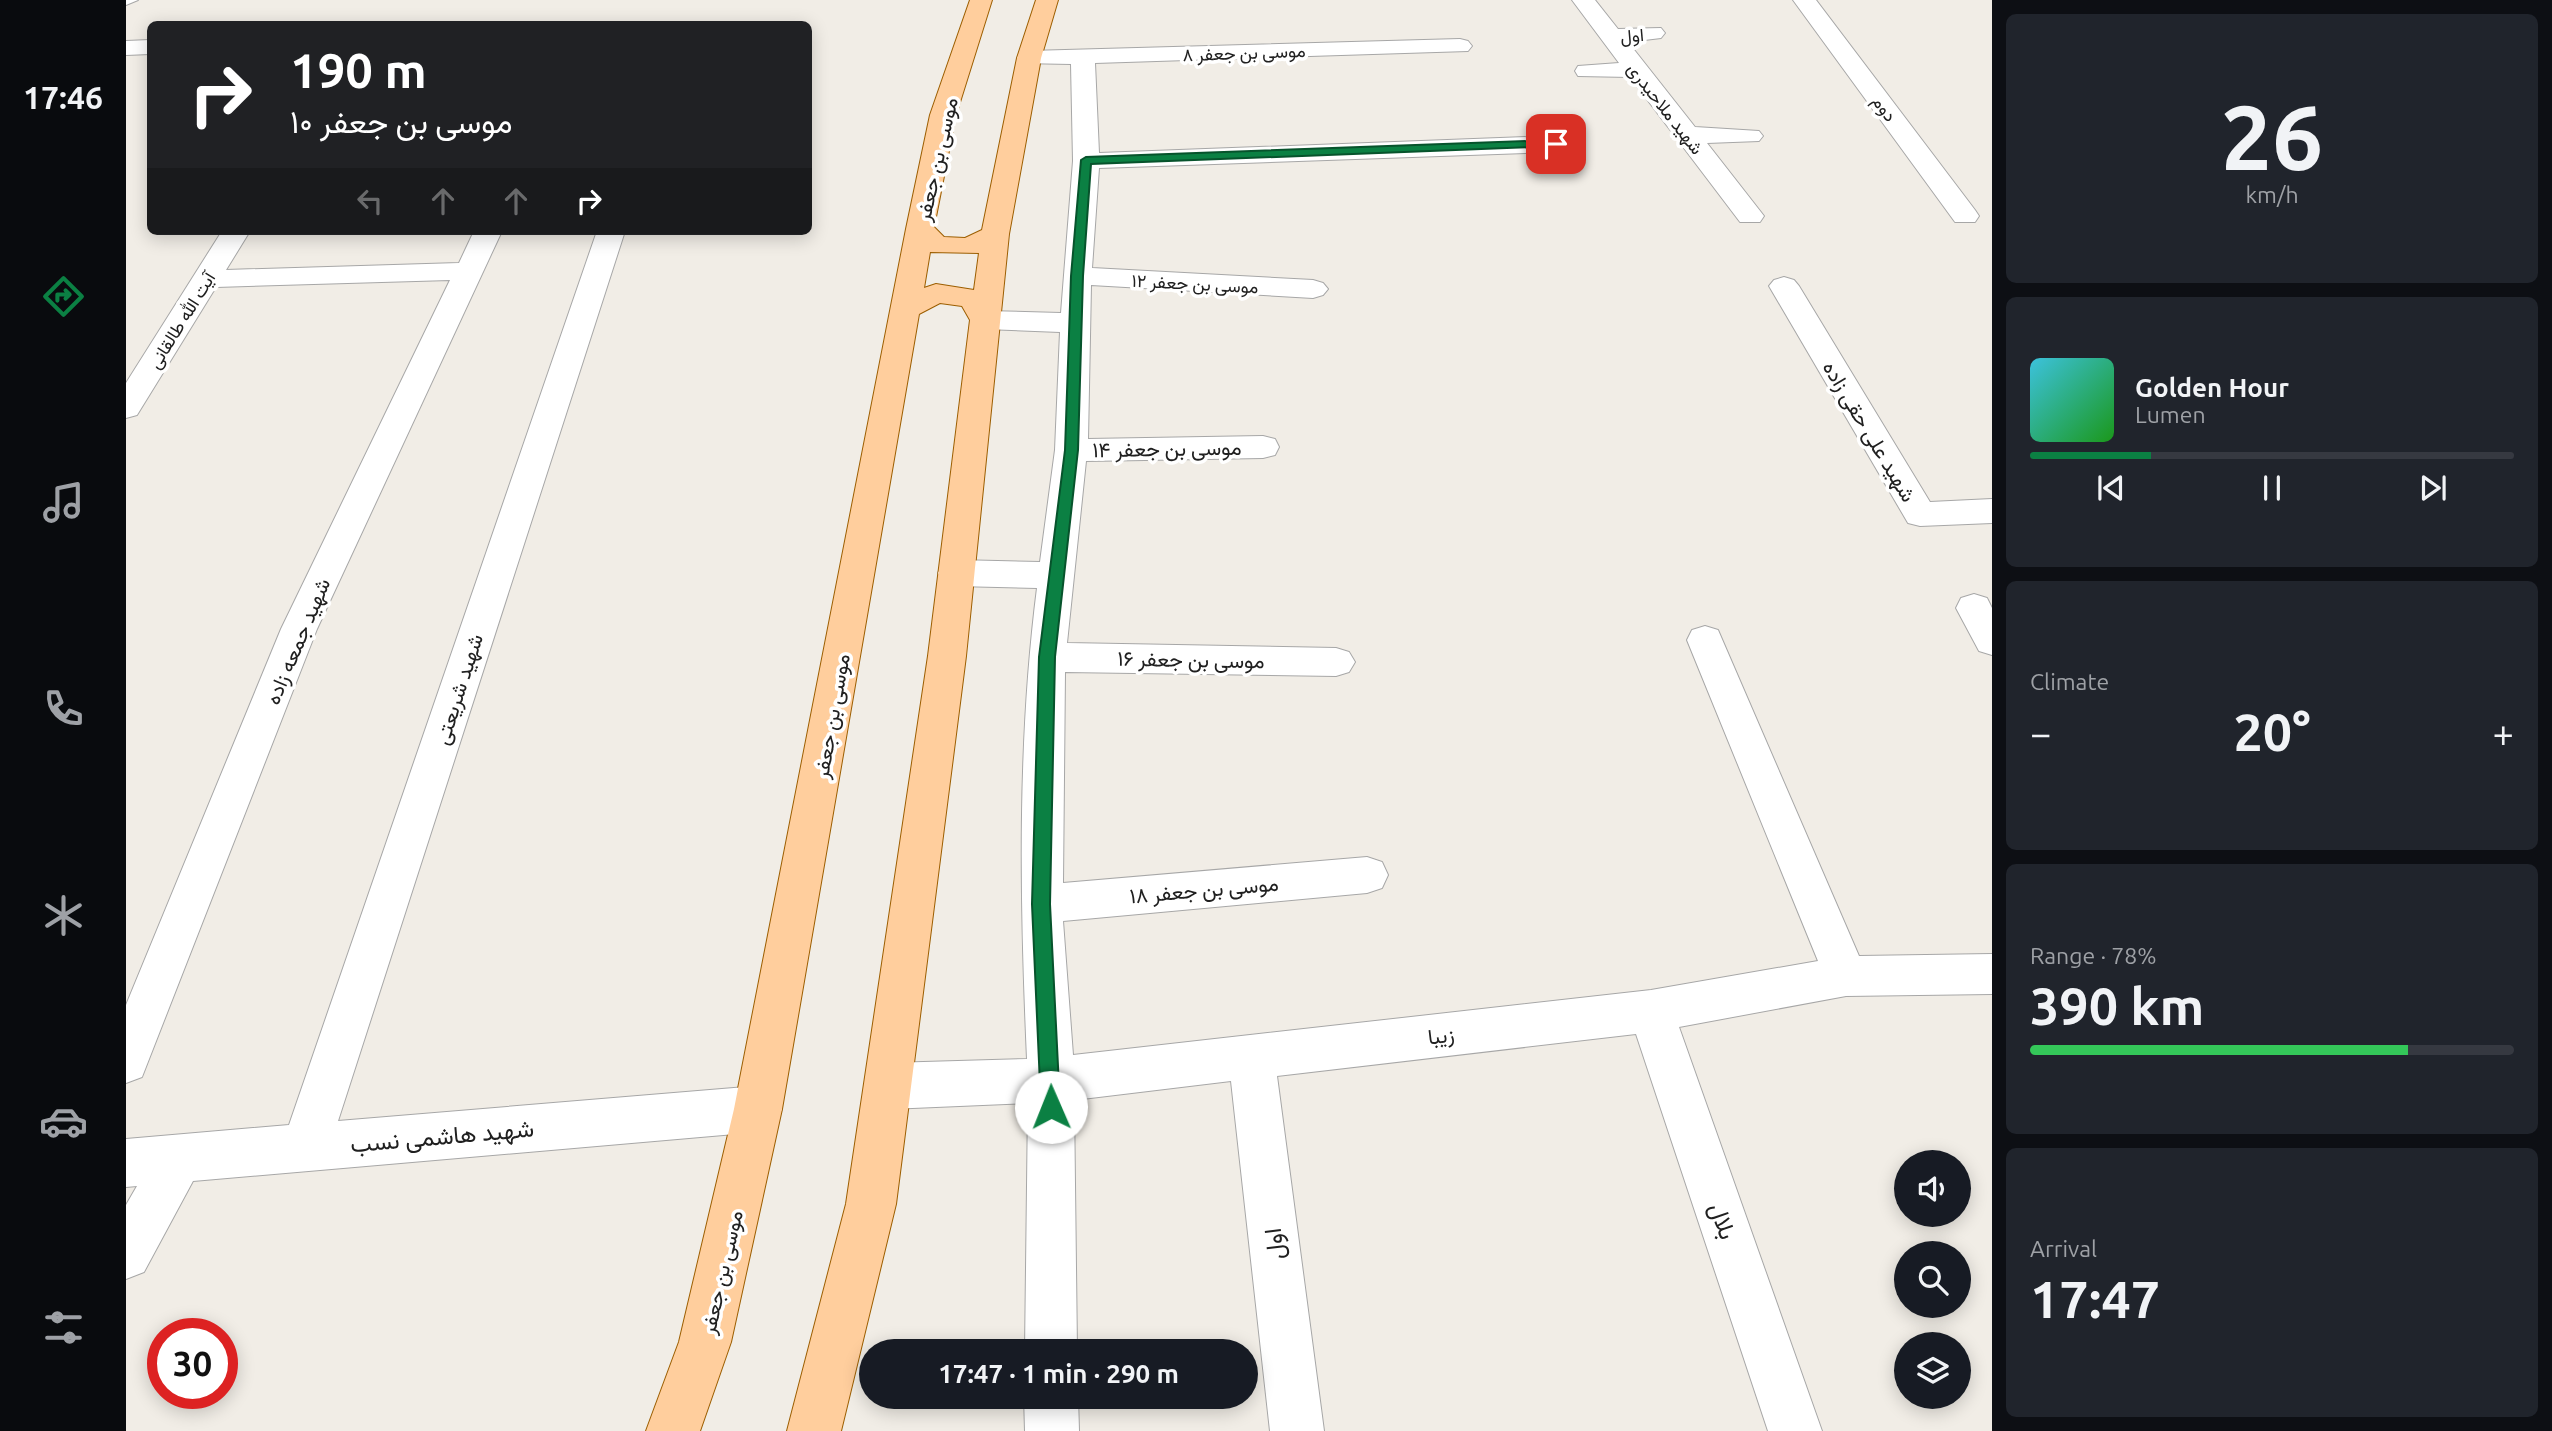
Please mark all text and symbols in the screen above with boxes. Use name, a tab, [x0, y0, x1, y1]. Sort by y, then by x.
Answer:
street label: اول	[1619, 24, 1645, 48]
street label: موسی بن جعفر ۸	[1182, 40, 1306, 66]
text: 190 m	[290, 42, 427, 97]
icon: right	[175, 49, 266, 140]
street label: شهید ملاحیدری	[1622, 58, 1708, 159]
text: 17:46	[23, 79, 103, 115]
text: 26	[2221, 85, 2323, 187]
street label: دوم	[1866, 91, 1901, 127]
street label: موسی بن جعفر	[910, 95, 964, 225]
text: موسی بن جعفر ۱۰	[290, 103, 513, 139]
pin	[1526, 114, 1586, 174]
icon: arrive	[1537, 125, 1575, 163]
icon: left	[351, 182, 389, 220]
icon: ahead	[424, 182, 462, 220]
icon: ahead	[497, 182, 535, 220]
icon: right	[570, 182, 608, 220]
text: km/h	[2245, 182, 2299, 207]
street label: آیت الله طالقانی	[144, 267, 221, 373]
street label: موسی بن جعفر ۱۲	[1131, 270, 1259, 298]
icon: directions	[39, 272, 88, 321]
street label: شهید علی حقی زاده	[1817, 356, 1922, 507]
text: Golden Hour	[2135, 373, 2289, 402]
text: Lumen	[2135, 402, 2206, 427]
street label: موسی بن جعفر ۱۴	[1092, 435, 1242, 463]
icon: previous	[2092, 469, 2130, 507]
icon: pause	[2253, 469, 2291, 507]
icon: next	[2414, 469, 2452, 507]
icon: music	[39, 478, 88, 527]
street label: شهید جمعه زاده	[260, 574, 336, 709]
street label: شهید شریعتی	[429, 631, 489, 748]
street label: موسی بن جعفر ۱۶	[1117, 646, 1265, 674]
street label: موسی بن جعفر	[808, 652, 856, 782]
text: Climate	[2030, 669, 2109, 694]
icon: phone	[39, 684, 88, 733]
text: 20°	[2233, 703, 2311, 761]
text: −	[2030, 712, 2051, 754]
text: +	[2493, 712, 2514, 754]
street label: موسی بن جعفر ۱۸	[1128, 871, 1280, 909]
icon: climate	[39, 891, 88, 940]
text: Range · 78%	[2030, 943, 2157, 968]
text: 390 km	[2030, 977, 2204, 1035]
street label: زیبا	[1426, 1021, 1456, 1051]
position arrow	[1014, 1070, 1088, 1144]
icon: car	[39, 1097, 88, 1146]
street label: شهید هاشمی نسب	[349, 1115, 535, 1159]
map controls	[1894, 1150, 1971, 1409]
button: sound	[1894, 1150, 1971, 1227]
street label: بلال	[1703, 1199, 1742, 1243]
street label: موسی بن جعفر	[695, 1208, 749, 1338]
street label: اول	[1259, 1226, 1291, 1261]
text: Arrival	[2030, 1236, 2097, 1261]
button: search	[1894, 1241, 1971, 1318]
text: 17:47	[2030, 1270, 2160, 1328]
icon: filters	[39, 1303, 88, 1352]
speed limit sign: 30	[147, 1318, 238, 1409]
button: layers	[1894, 1332, 1971, 1409]
text: 17:47 · 1 min · 290 m	[938, 1359, 1179, 1388]

